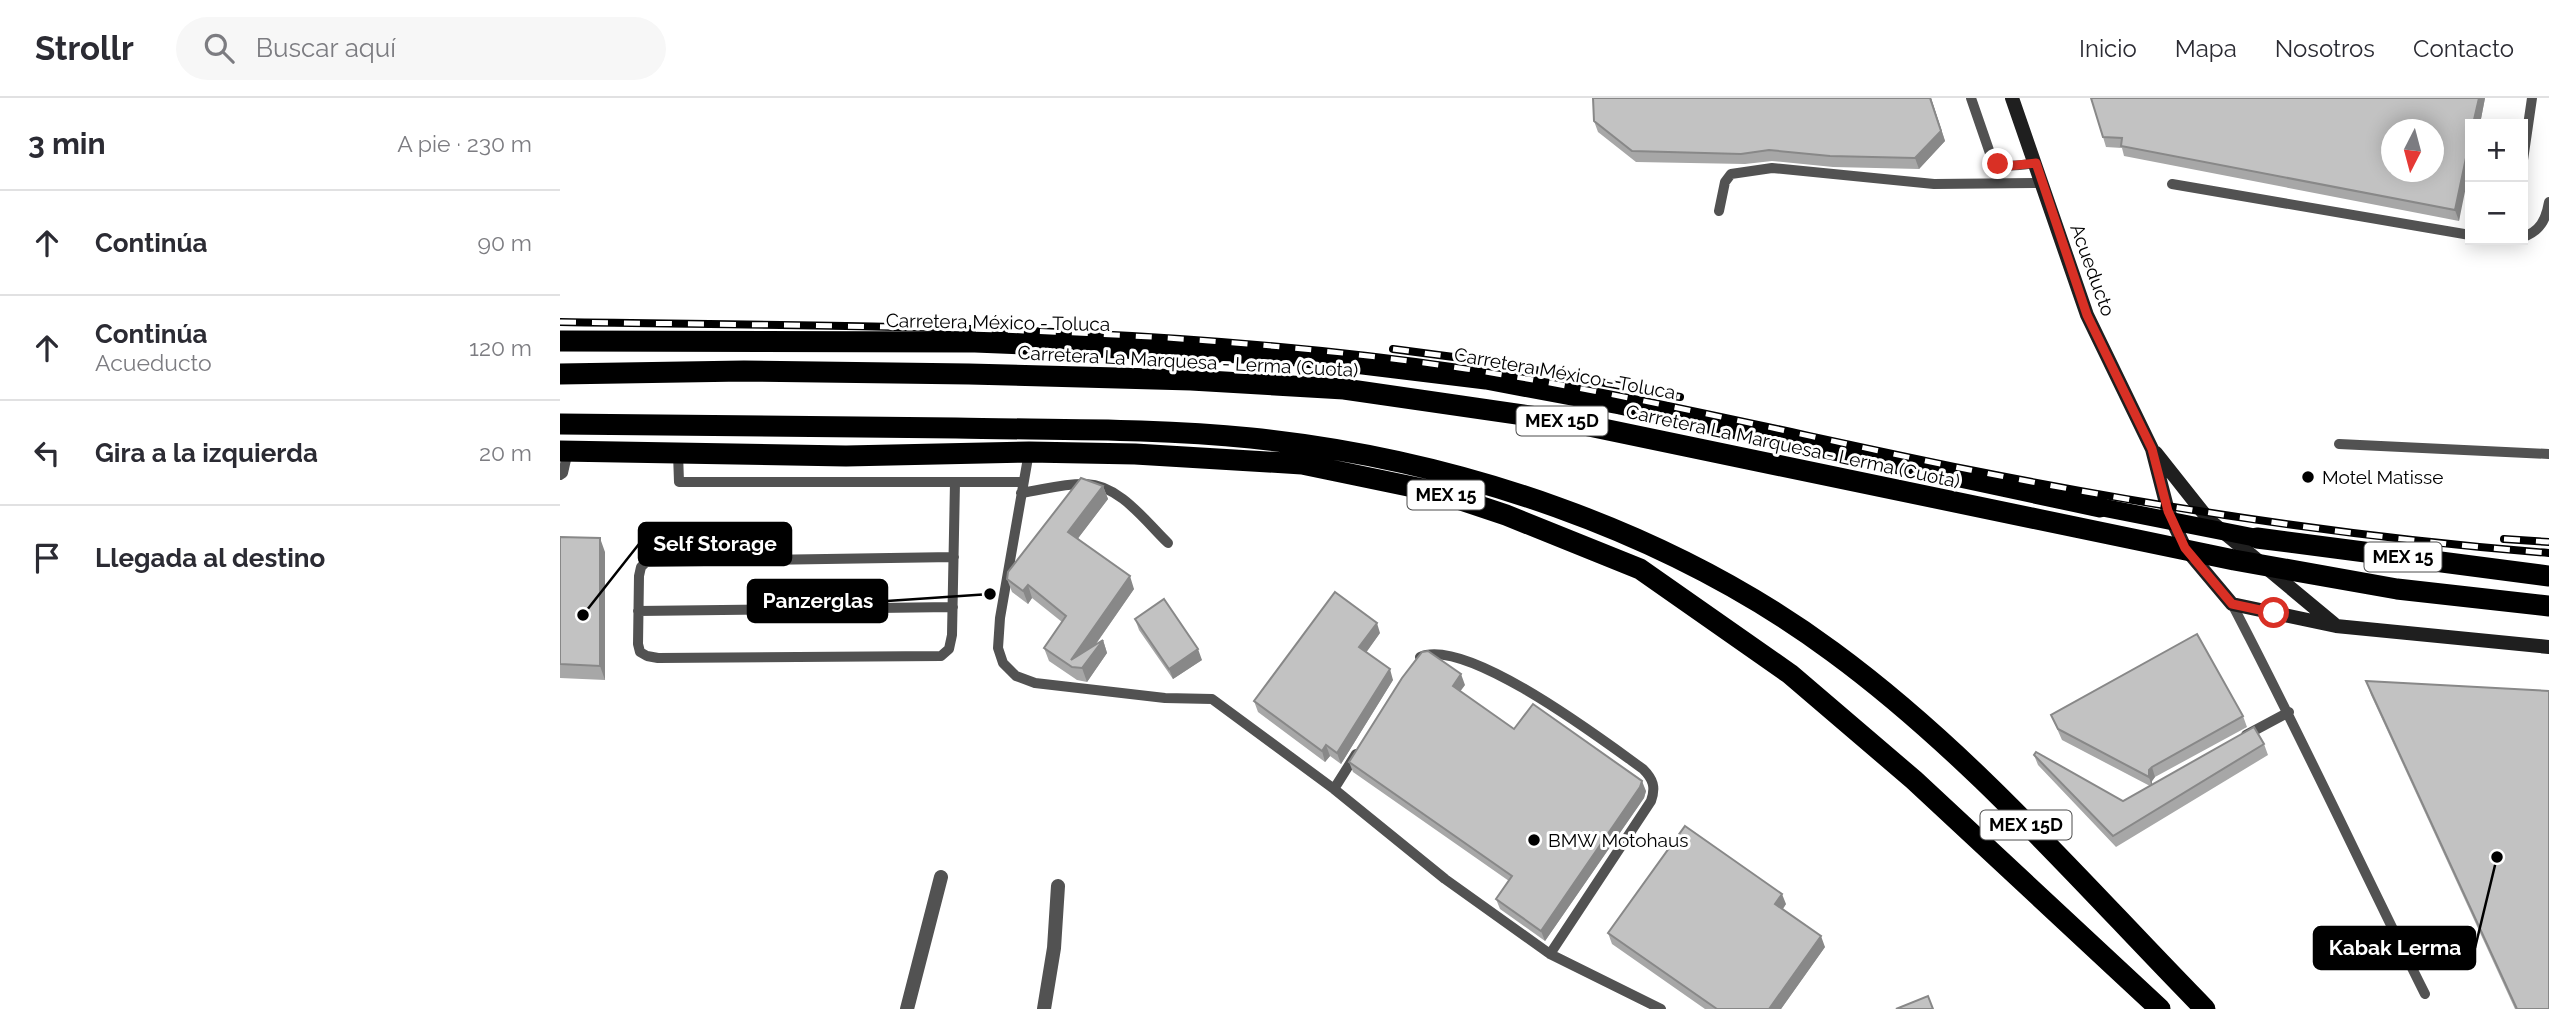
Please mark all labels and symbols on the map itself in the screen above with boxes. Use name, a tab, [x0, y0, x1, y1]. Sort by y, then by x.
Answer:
north arrow	[2381, 119, 2444, 182]
route end	[1982, 148, 2013, 179]
street label: Acueducto	[2066, 221, 2120, 319]
street label: Carretera México - Toluca	[886, 309, 1110, 335]
street label: Carretera La Marquesa - Lerma (Cuota)	[1017, 341, 1359, 381]
street label: Carretera México - Toluca	[1453, 343, 1677, 403]
street label: Carretera La Marquesa - Lerma (Cuota)	[1624, 400, 1962, 492]
road number: MEX 15D	[1516, 407, 1608, 436]
place label: Motel Matisse	[2322, 466, 2443, 488]
marker: Motel Matisse	[2300, 469, 2316, 485]
road number: MEX 15	[1408, 480, 1484, 510]
callout: Self Storage	[639, 523, 791, 565]
text: Self Storage	[653, 531, 777, 556]
road number: MEX 15	[2364, 542, 2442, 572]
callout: Panzerglas	[748, 580, 887, 622]
text: Panzerglas	[763, 588, 873, 613]
route start	[2258, 597, 2289, 628]
road number: MEX 15D	[1980, 810, 2072, 840]
place label: BMW Motohaus	[1548, 829, 1688, 851]
marker: BMW Motohaus	[1526, 832, 1542, 848]
callout: Kabak Lerma	[2314, 927, 2475, 969]
text: Kabak Lerma	[2329, 935, 2461, 960]

